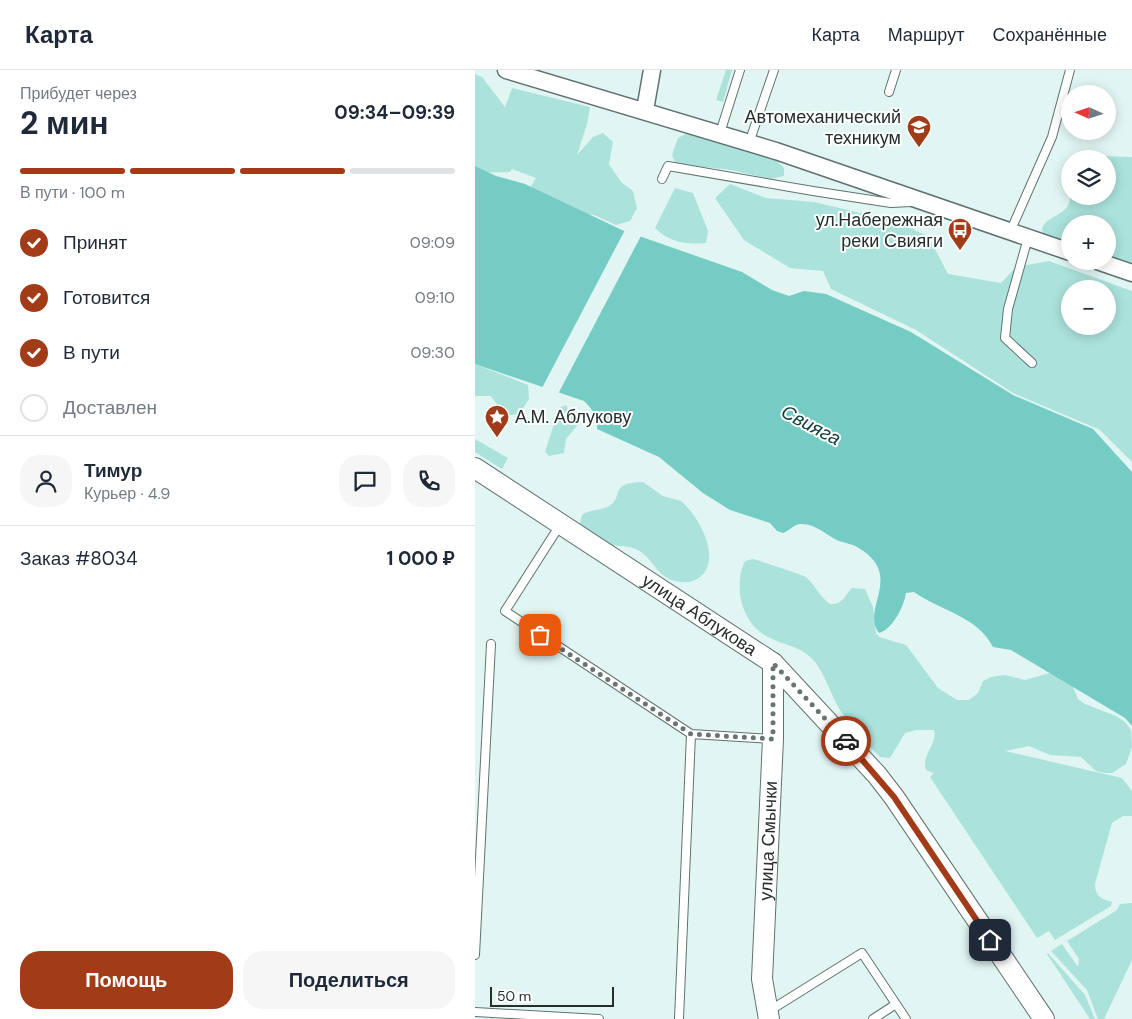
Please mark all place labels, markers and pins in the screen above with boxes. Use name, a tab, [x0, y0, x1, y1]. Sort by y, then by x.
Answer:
place label: Автомеханический техникум	[745, 105, 901, 150]
school or university icon: Автомеханический техникум	[906, 114, 932, 148]
place label: ул.Набережная реки Свияги	[816, 208, 943, 253]
bus stop icon: ул.Набережная реки Свияги	[947, 217, 973, 251]
place icon: А.М. Аблукову	[484, 404, 510, 438]
place label: А.М. Аблукову	[515, 405, 631, 429]
pin	[519, 614, 561, 656]
pin	[969, 919, 1011, 961]

